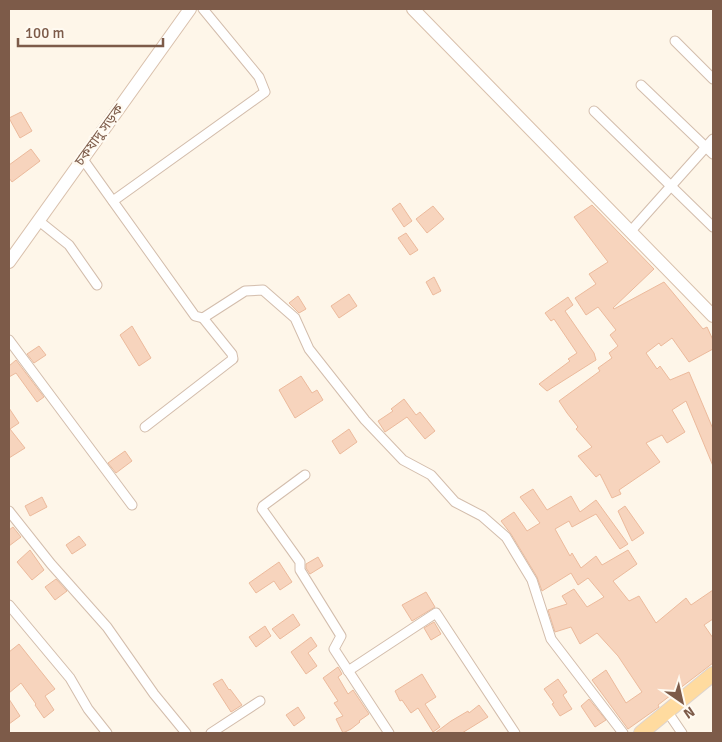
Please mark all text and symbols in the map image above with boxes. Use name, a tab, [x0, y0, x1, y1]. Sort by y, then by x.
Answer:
scale bar	[18, 15, 162, 47]
text: 100 m	[25, 24, 65, 42]
street label: চকযাদু সড়ক	[70, 100, 127, 170]
north arrow	[657, 677, 707, 727]
text: N	[680, 703, 698, 722]

